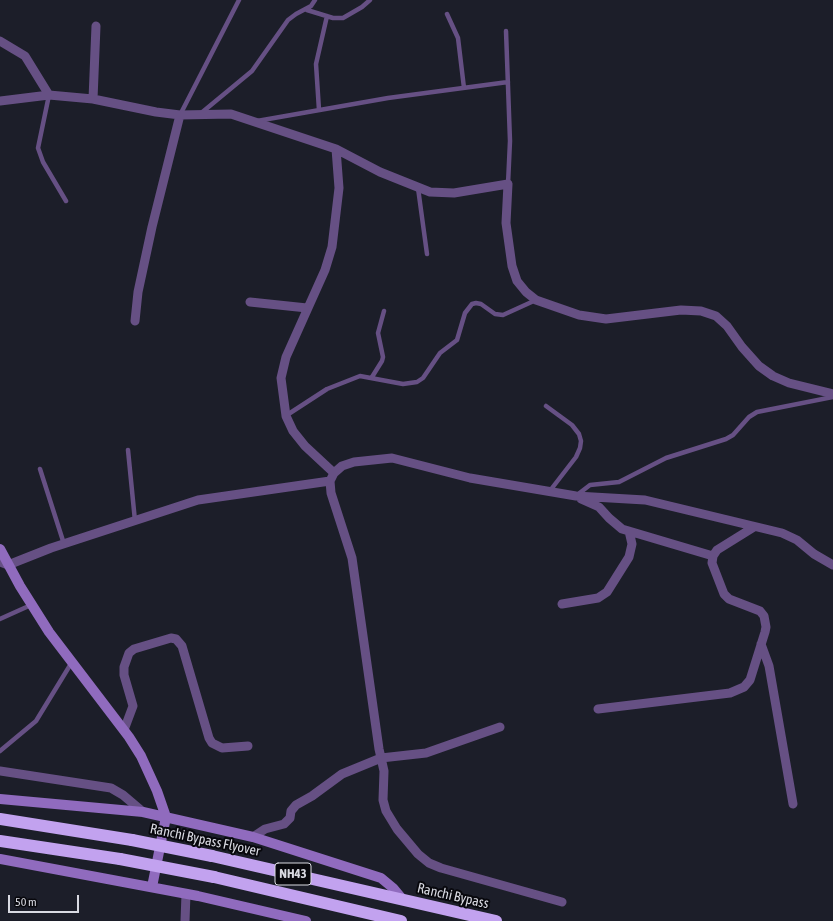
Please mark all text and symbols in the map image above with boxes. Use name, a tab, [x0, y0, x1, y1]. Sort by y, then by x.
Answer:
street label: Ranchi Bypass Flyover	[148, 820, 262, 860]
road number: NH43	[275, 863, 311, 885]
street label: Ranchi Bypass	[416, 880, 490, 912]
scale bar	[10, 887, 81, 913]
text: 50 m	[15, 895, 37, 909]

